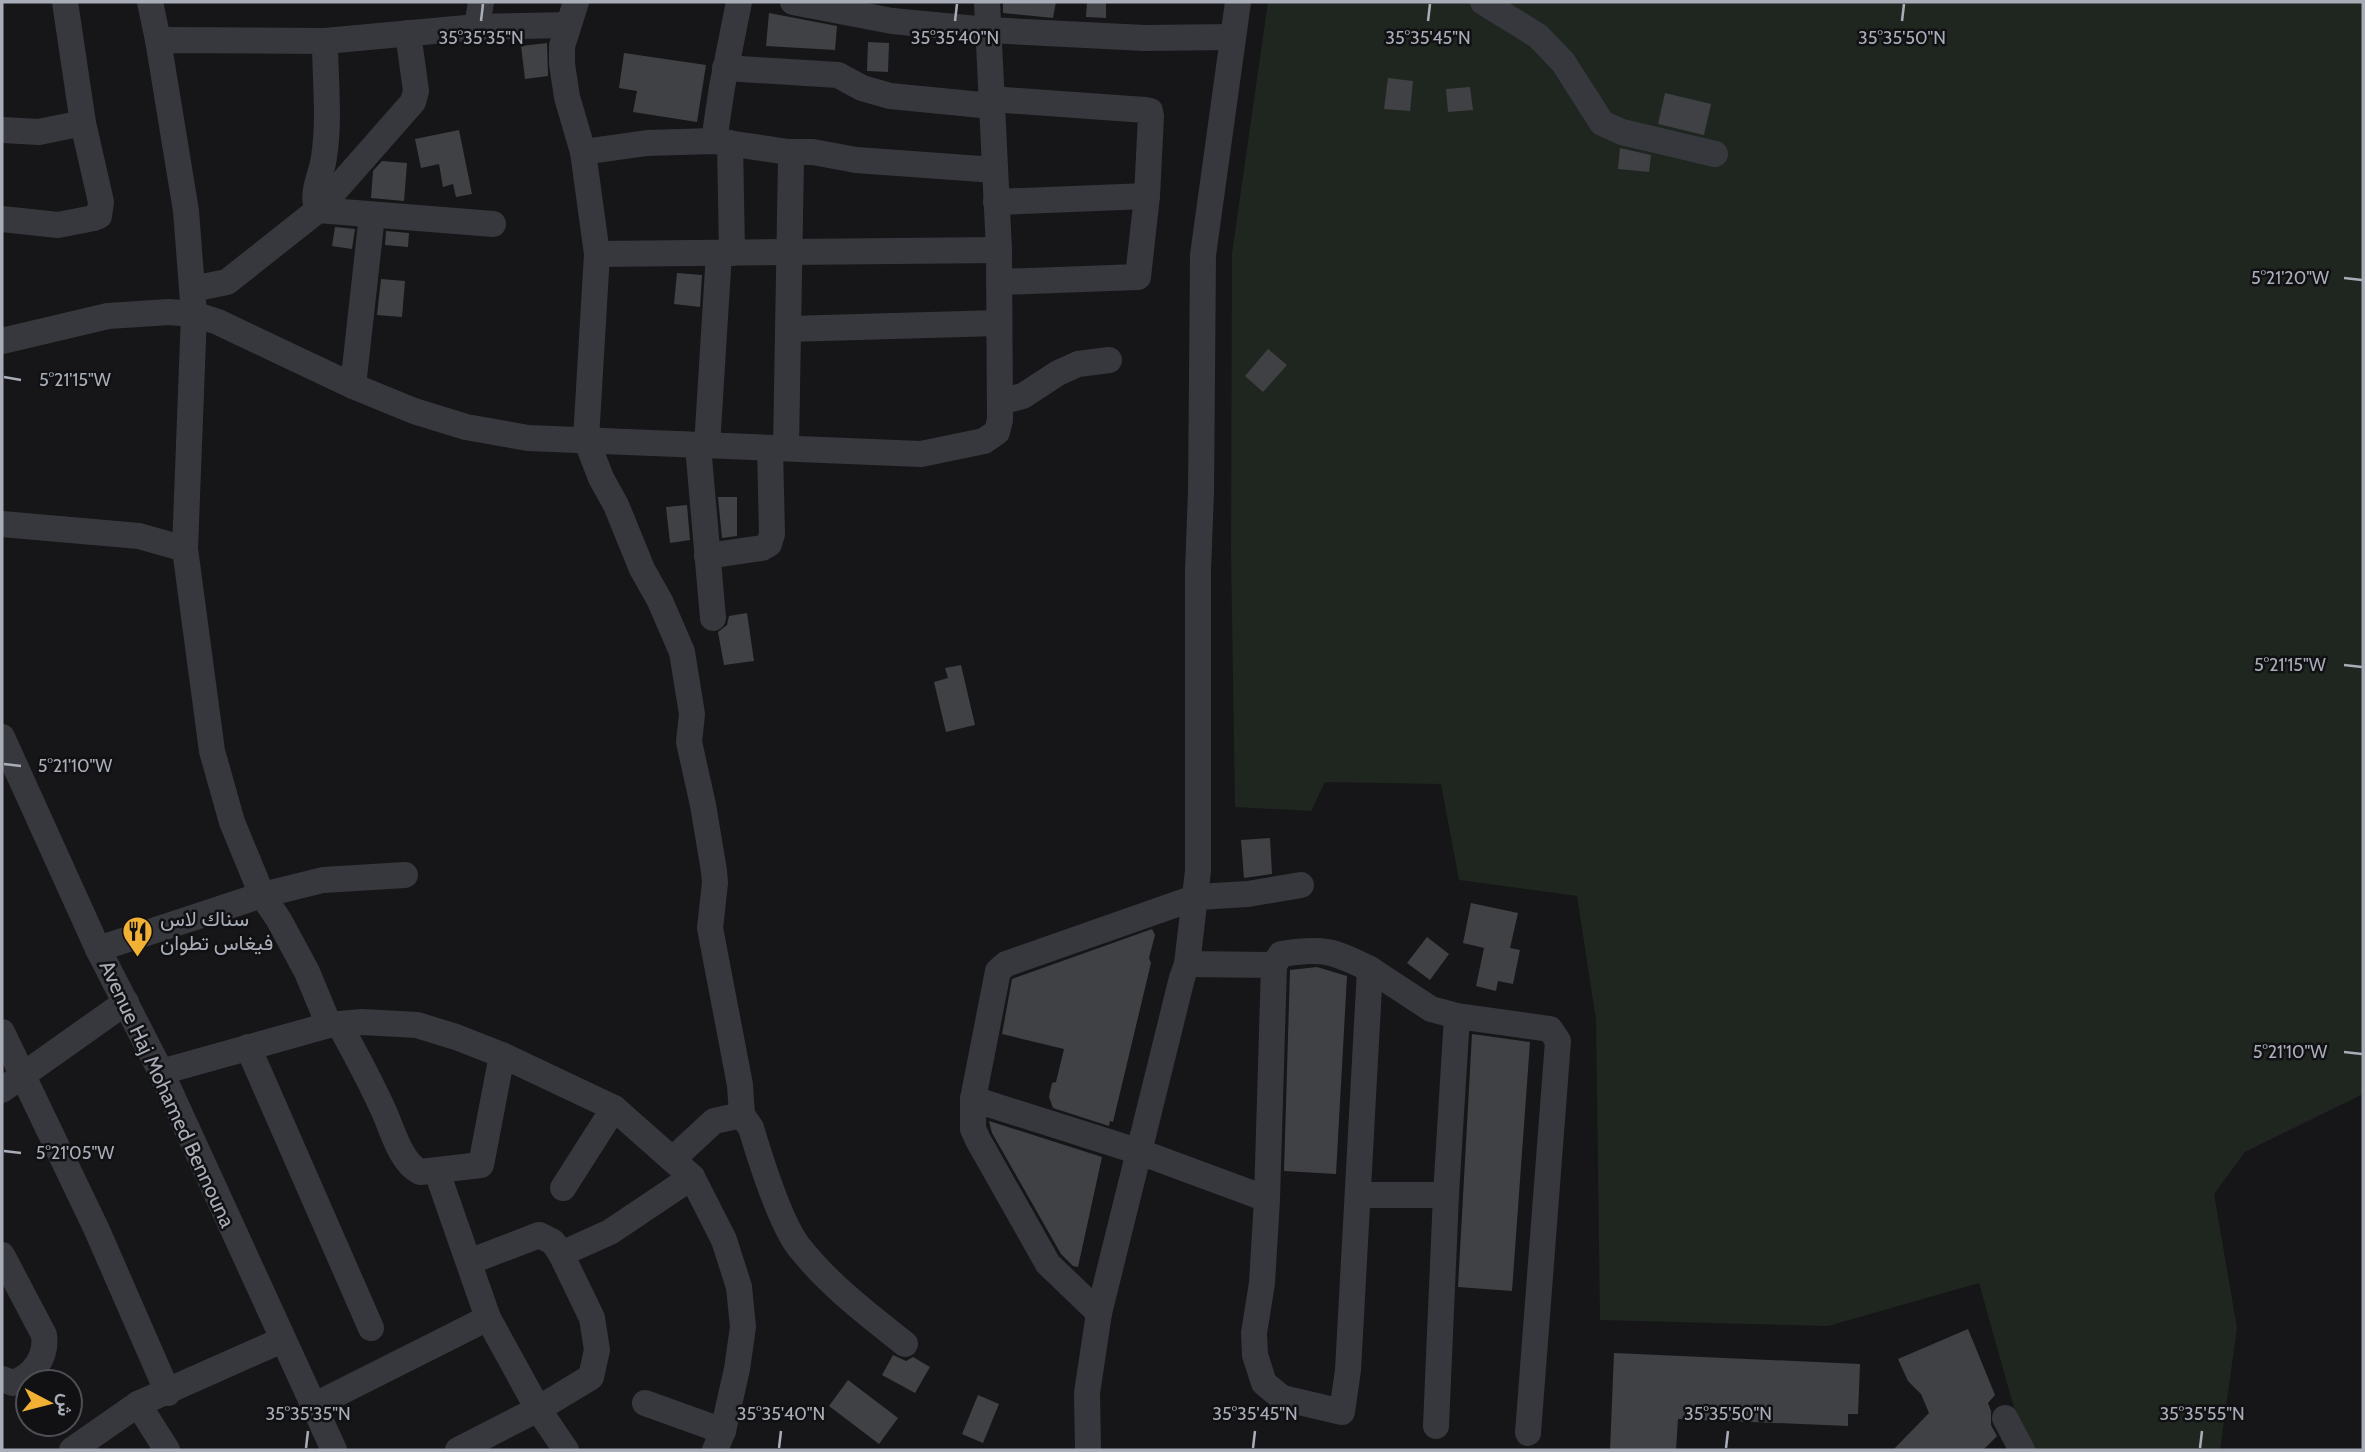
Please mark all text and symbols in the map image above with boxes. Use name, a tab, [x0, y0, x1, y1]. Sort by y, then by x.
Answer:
text: 35°35'35"N	[438, 27, 524, 49]
text: 35°35'40"N	[911, 27, 999, 49]
text: 35°35'45"N	[1385, 27, 1471, 49]
text: 35°35'50"N	[1858, 27, 1946, 49]
text: 5°21'20"W	[2251, 267, 2329, 289]
text: 5°21'15"W	[39, 369, 111, 391]
text: 5°21'15"W	[2254, 654, 2326, 676]
text: 5°21'10"W	[38, 755, 112, 777]
place label: سناك لاس فيغاس تطوان	[160, 906, 273, 956]
restaurant icon: سناك لاس فيغاس تطوان	[120, 914, 154, 958]
street label: Avenue Haj Mohamed Bennouna	[94, 956, 240, 1232]
text: 5°21'10"W	[2253, 1041, 2327, 1063]
text: 5°21'05"W	[36, 1142, 114, 1164]
north arrow	[14, 1368, 84, 1438]
text: ش	[53, 1392, 78, 1418]
text: 35°35'35"N	[265, 1403, 351, 1425]
text: 35°35'40"N	[737, 1403, 825, 1425]
text: 35°35'45"N	[1212, 1403, 1298, 1425]
text: 35°35'50"N	[1684, 1403, 1772, 1425]
text: 35°35'55"N	[2159, 1403, 2245, 1425]

